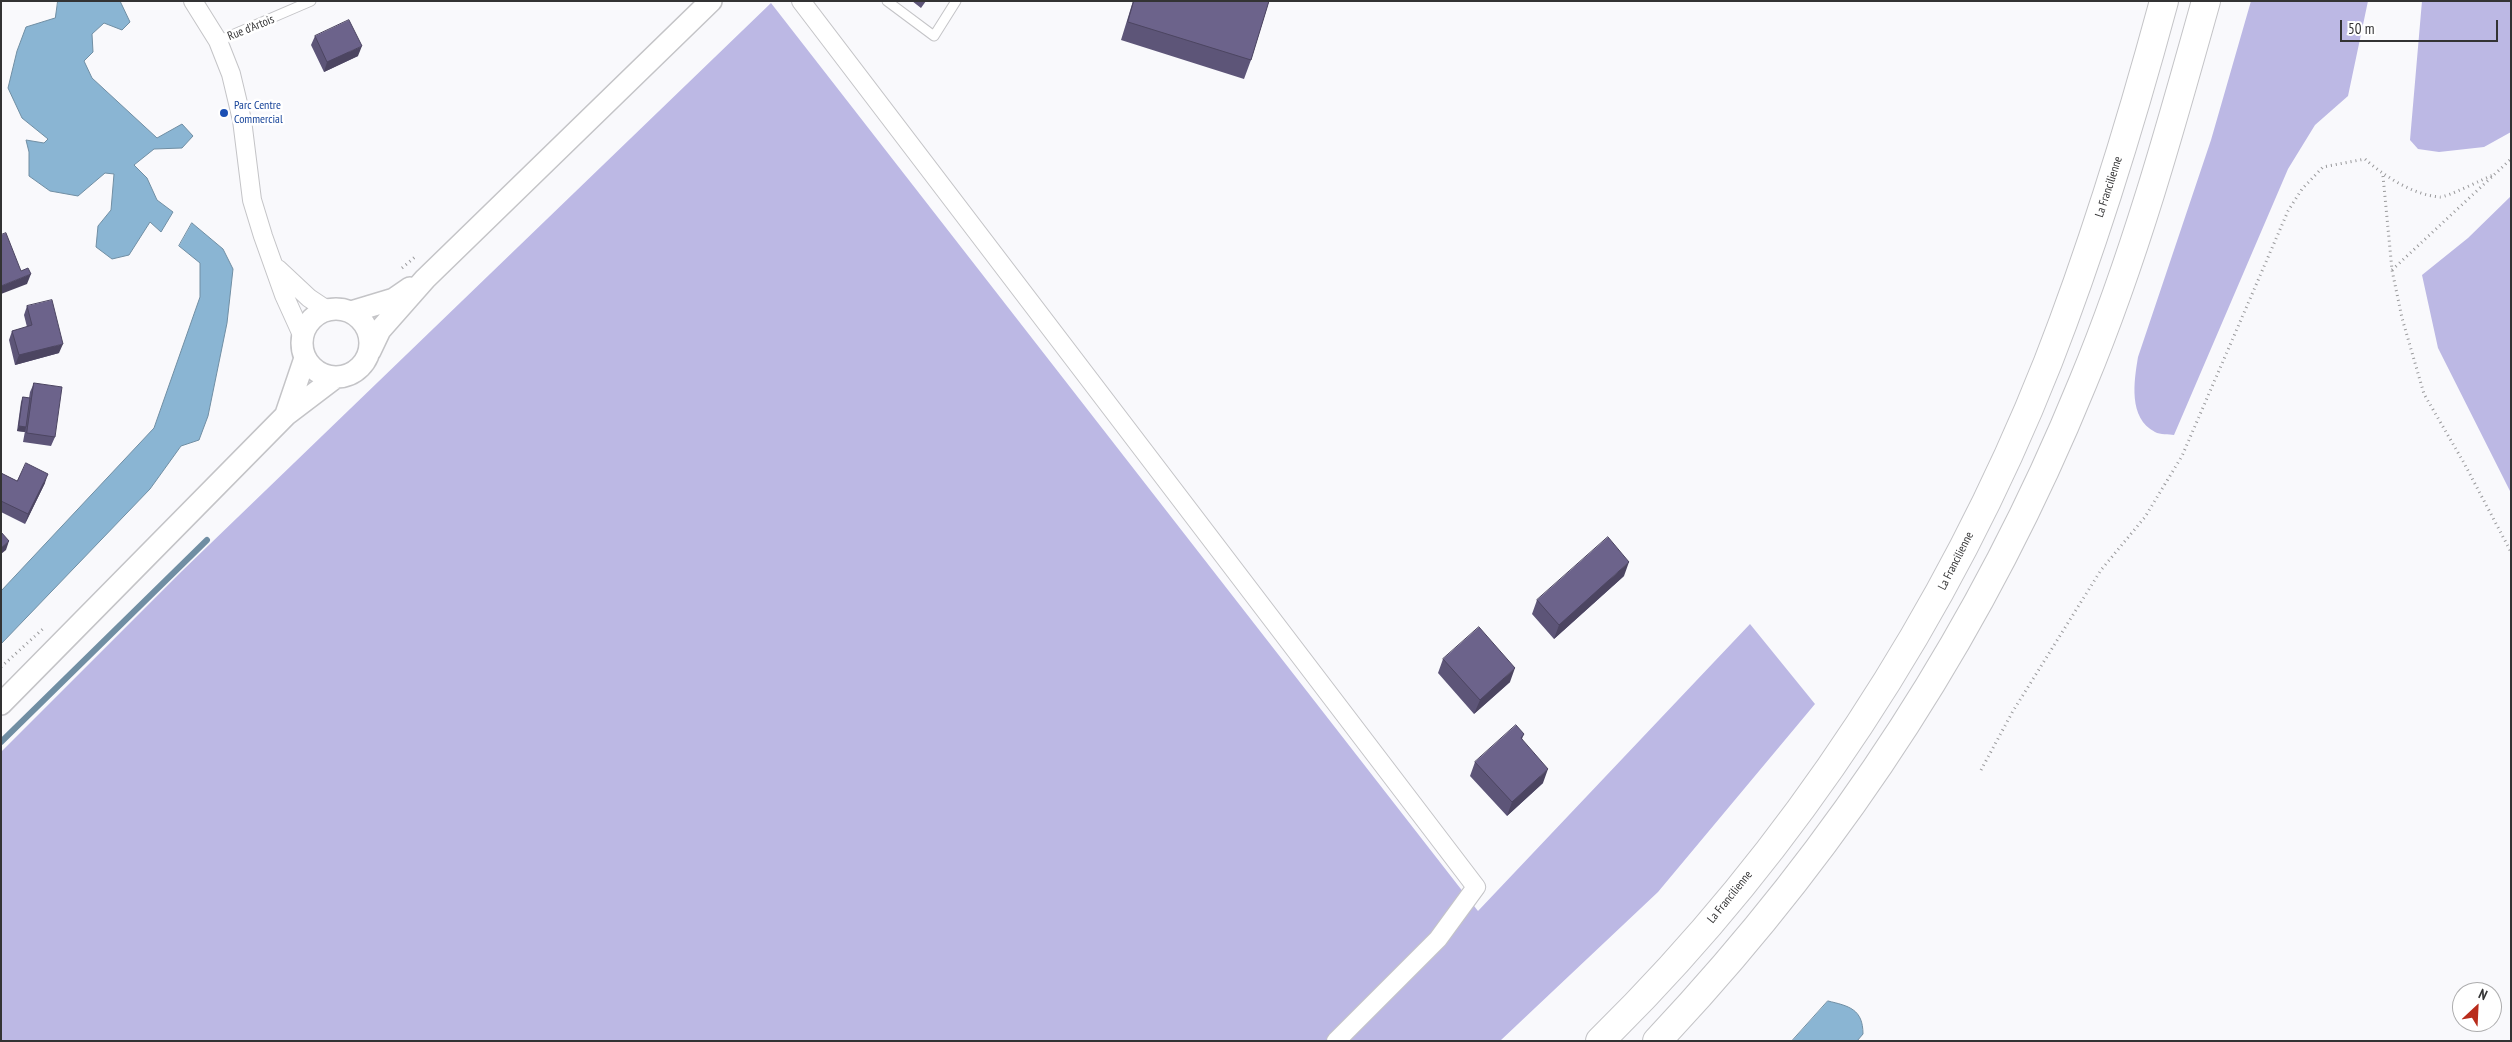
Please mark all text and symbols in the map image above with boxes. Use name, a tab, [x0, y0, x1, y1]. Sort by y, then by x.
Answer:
scale bar	[2342, 10, 2500, 42]
street label: Rue d'Artois	[226, 12, 276, 44]
text: 50 m	[2348, 19, 2374, 38]
place label: Parc Centre Commercial	[234, 99, 283, 127]
marker: Parc Centre Commercial	[218, 107, 230, 119]
street label: La Francilienne	[2092, 155, 2126, 219]
street label: La Francilienne	[1935, 530, 1977, 592]
street label: La Francilienne	[1705, 868, 1755, 926]
north arrow	[2452, 982, 2502, 1032]
text: N	[2476, 985, 2490, 1004]

